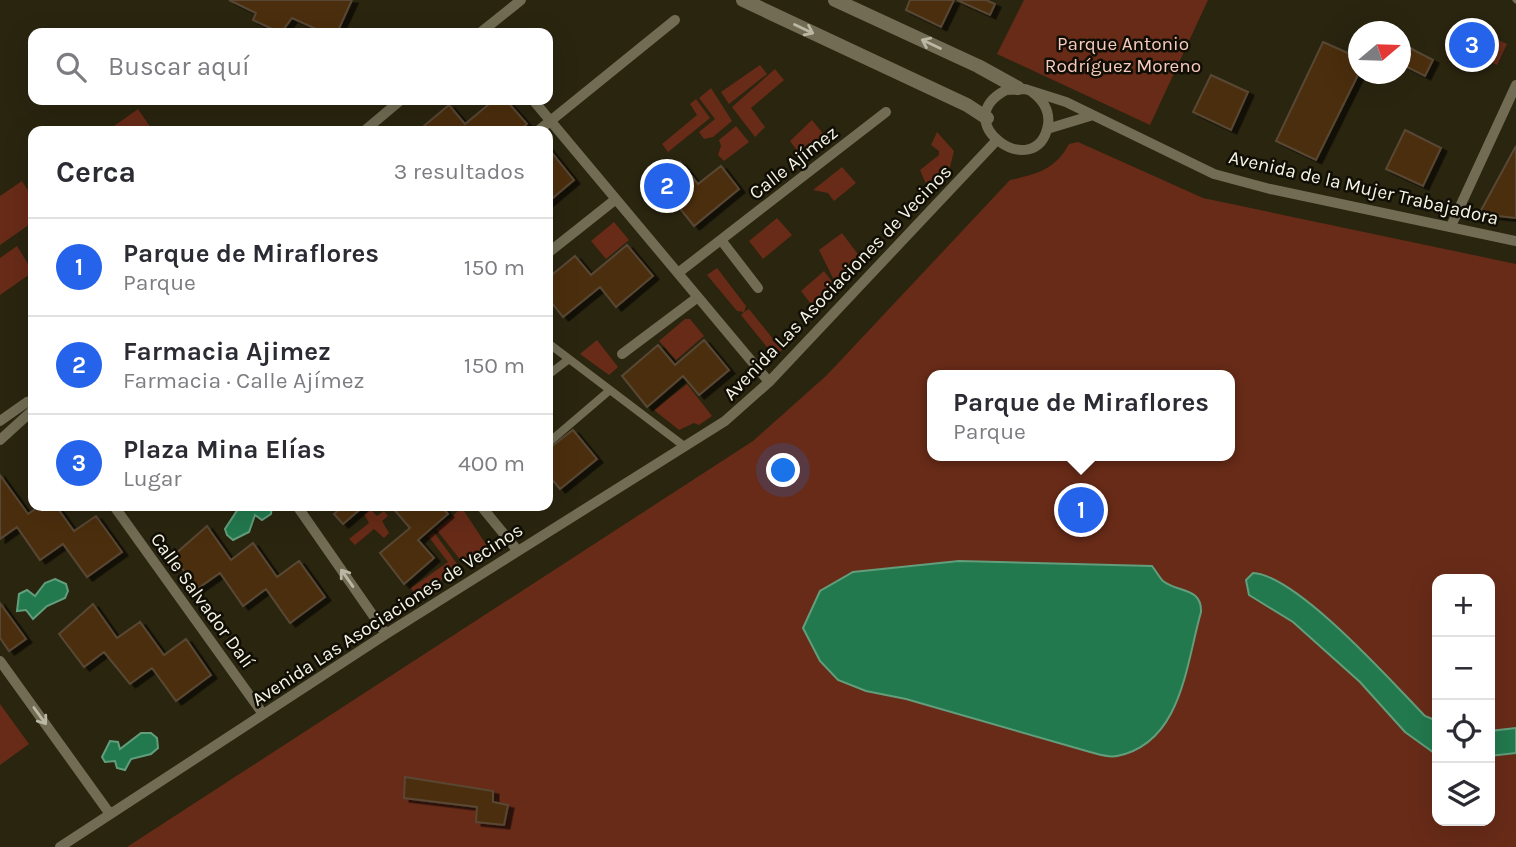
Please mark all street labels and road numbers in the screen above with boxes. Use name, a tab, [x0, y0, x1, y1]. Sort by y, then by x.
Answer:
street label: Calle Ajímez	[745, 121, 842, 204]
street label: Avenida de la Mujer Trabajadora	[1227, 146, 1501, 230]
street label: Avenida Las Asociaciones de Vecinos	[719, 161, 956, 405]
street label: Avenida Las Asociaciones de Vecinos	[248, 519, 527, 711]
street label: Calle Salvador Dalí	[146, 529, 259, 673]

